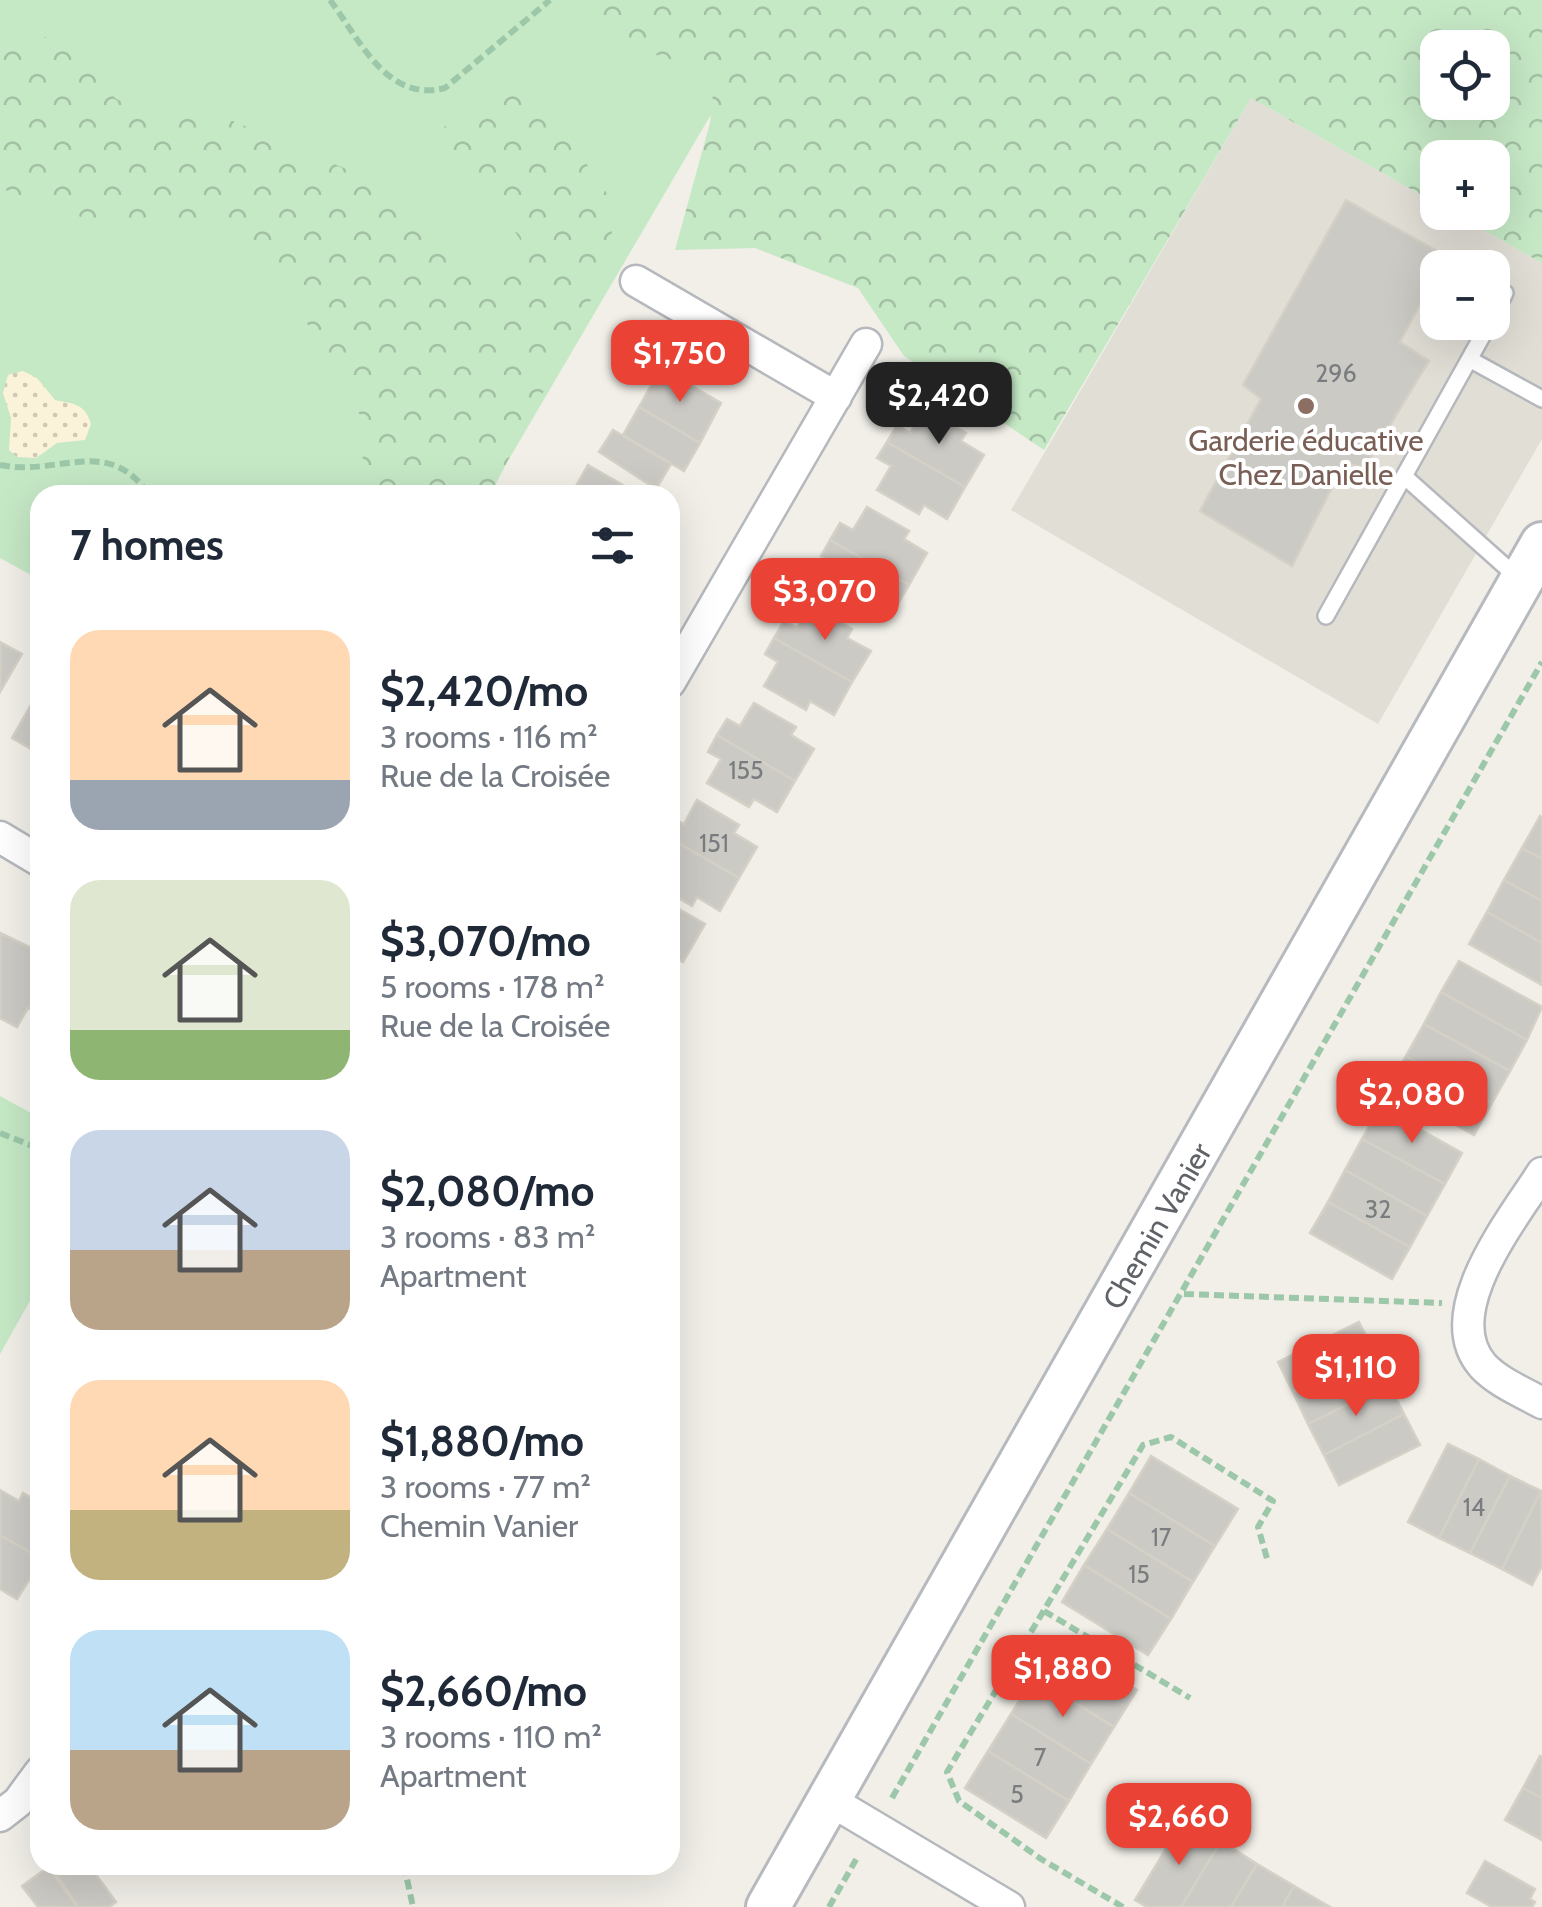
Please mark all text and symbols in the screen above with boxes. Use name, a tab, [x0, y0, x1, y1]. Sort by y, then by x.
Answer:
map controls	[1420, 30, 1510, 340]
button: locate	[1420, 30, 1510, 120]
button: +	[1420, 140, 1510, 230]
button: −	[1420, 250, 1510, 340]
pin: $1,750	[599, 320, 761, 405]
text: $1,750	[633, 333, 727, 372]
house number: 296	[1315, 358, 1357, 388]
pin: $2,420	[858, 362, 1020, 447]
text: $2,420	[888, 375, 990, 414]
marker: Garderie éducative Chez Danielle	[1295, 395, 1317, 417]
place label: Garderie éducative Chez Danielle	[1188, 422, 1424, 493]
icon: filters	[585, 518, 640, 573]
text: 7 homes	[70, 519, 224, 571]
pin: $3,070	[744, 558, 906, 643]
text: $3,070	[773, 571, 877, 610]
text: $2,420/mo	[380, 665, 588, 717]
icon: home	[150, 670, 270, 790]
text: 3 rooms · 116 m²	[380, 717, 598, 756]
house number: 155	[728, 755, 764, 785]
text: Rue de la Croisée	[380, 756, 610, 795]
house number: 151	[699, 828, 729, 858]
text: $3,070/mo	[380, 915, 591, 967]
icon: home	[150, 920, 270, 1040]
text: 5 rooms · 178 m²	[380, 967, 605, 1006]
text: Rue de la Croisée	[380, 1006, 610, 1045]
pin: $2,080	[1331, 1061, 1493, 1146]
text: $2,080	[1358, 1074, 1466, 1113]
street label: Chemin Vanier	[1095, 1136, 1220, 1316]
text: $2,080/mo	[380, 1165, 595, 1217]
icon: home	[150, 1170, 270, 1290]
house number: 32	[1365, 1194, 1391, 1224]
text: 3 rooms · 83 m²	[380, 1217, 595, 1256]
text: Apartment	[380, 1256, 527, 1295]
pin: $1,110	[1275, 1334, 1437, 1419]
text: $1,110	[1314, 1347, 1398, 1386]
text: $1,880/mo	[380, 1415, 584, 1467]
icon: home	[150, 1420, 270, 1540]
text: 3 rooms · 77 m²	[380, 1467, 591, 1506]
house number: 14	[1463, 1492, 1485, 1522]
text: Chemin Vanier	[380, 1506, 578, 1545]
house number: 17	[1151, 1522, 1172, 1552]
house number: 15	[1128, 1559, 1150, 1589]
pin: $1,880	[982, 1635, 1144, 1720]
text: $1,880	[1013, 1648, 1113, 1687]
text: $2,660/mo	[380, 1665, 587, 1717]
icon: home	[150, 1670, 270, 1790]
text: 3 rooms · 110 m²	[380, 1717, 602, 1756]
house number: 7	[1034, 1742, 1047, 1772]
text: Apartment	[380, 1756, 527, 1795]
house number: 5	[1010, 1779, 1024, 1809]
pin: $2,660	[1098, 1783, 1260, 1868]
text: $2,660	[1128, 1796, 1230, 1835]

